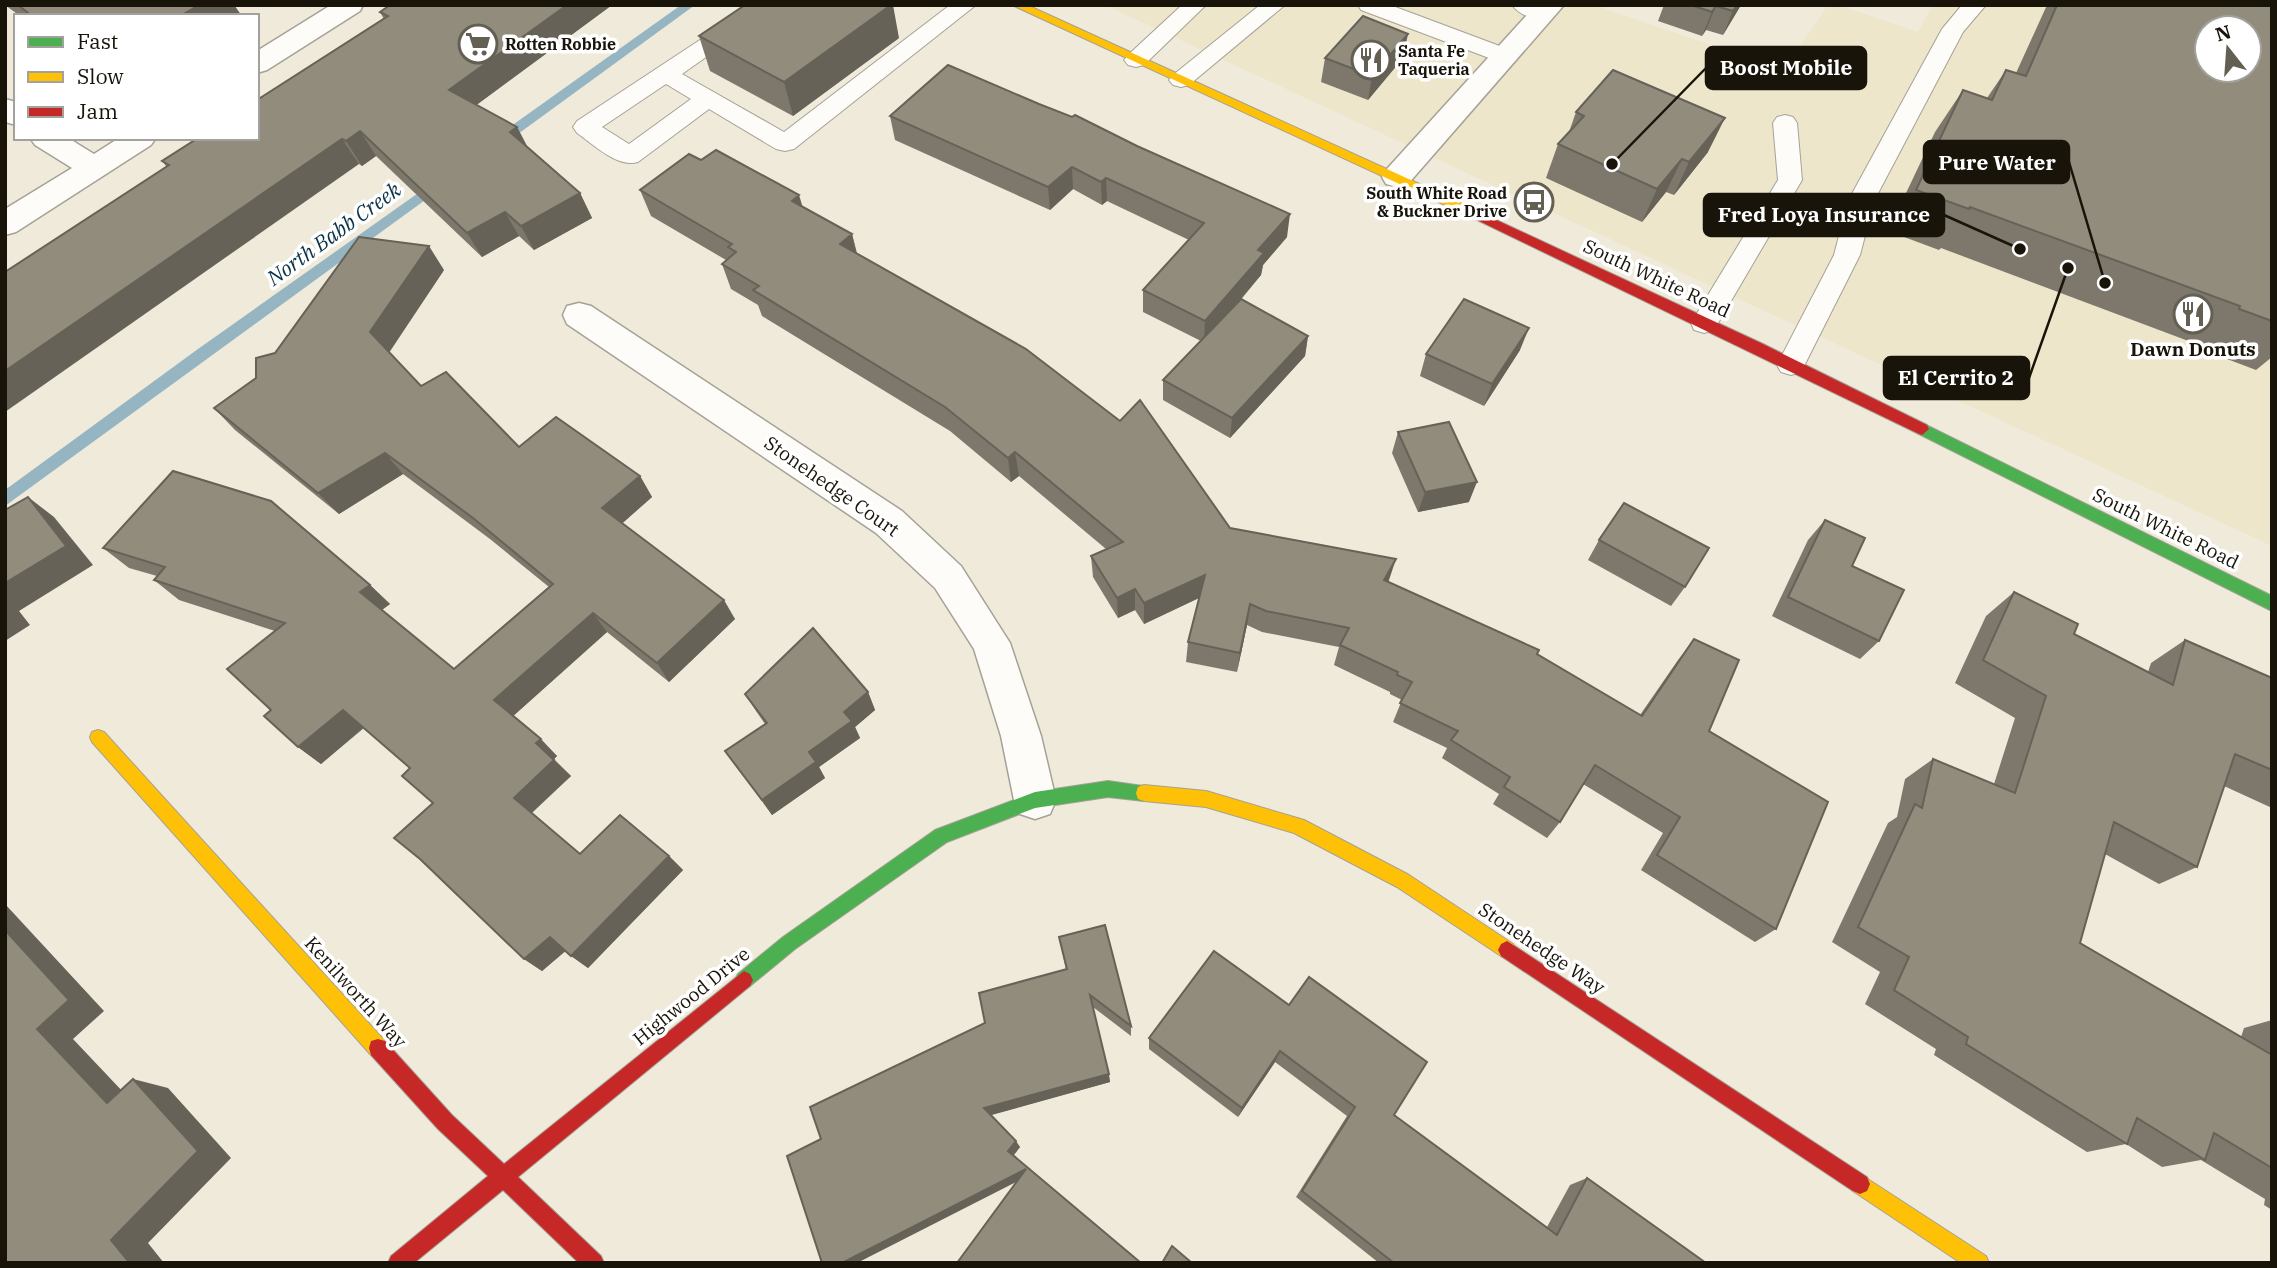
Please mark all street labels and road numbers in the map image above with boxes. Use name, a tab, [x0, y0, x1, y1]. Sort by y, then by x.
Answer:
street label: South White Road	[1580, 233, 1734, 323]
street label: Stonehedge Court	[760, 430, 904, 542]
street label: South White Road	[2089, 482, 2243, 574]
street label: Stonehedge Way	[1474, 897, 1610, 1000]
street label: Kenilworth Way	[300, 931, 413, 1053]
street label: Highwood Drive	[628, 942, 754, 1050]

